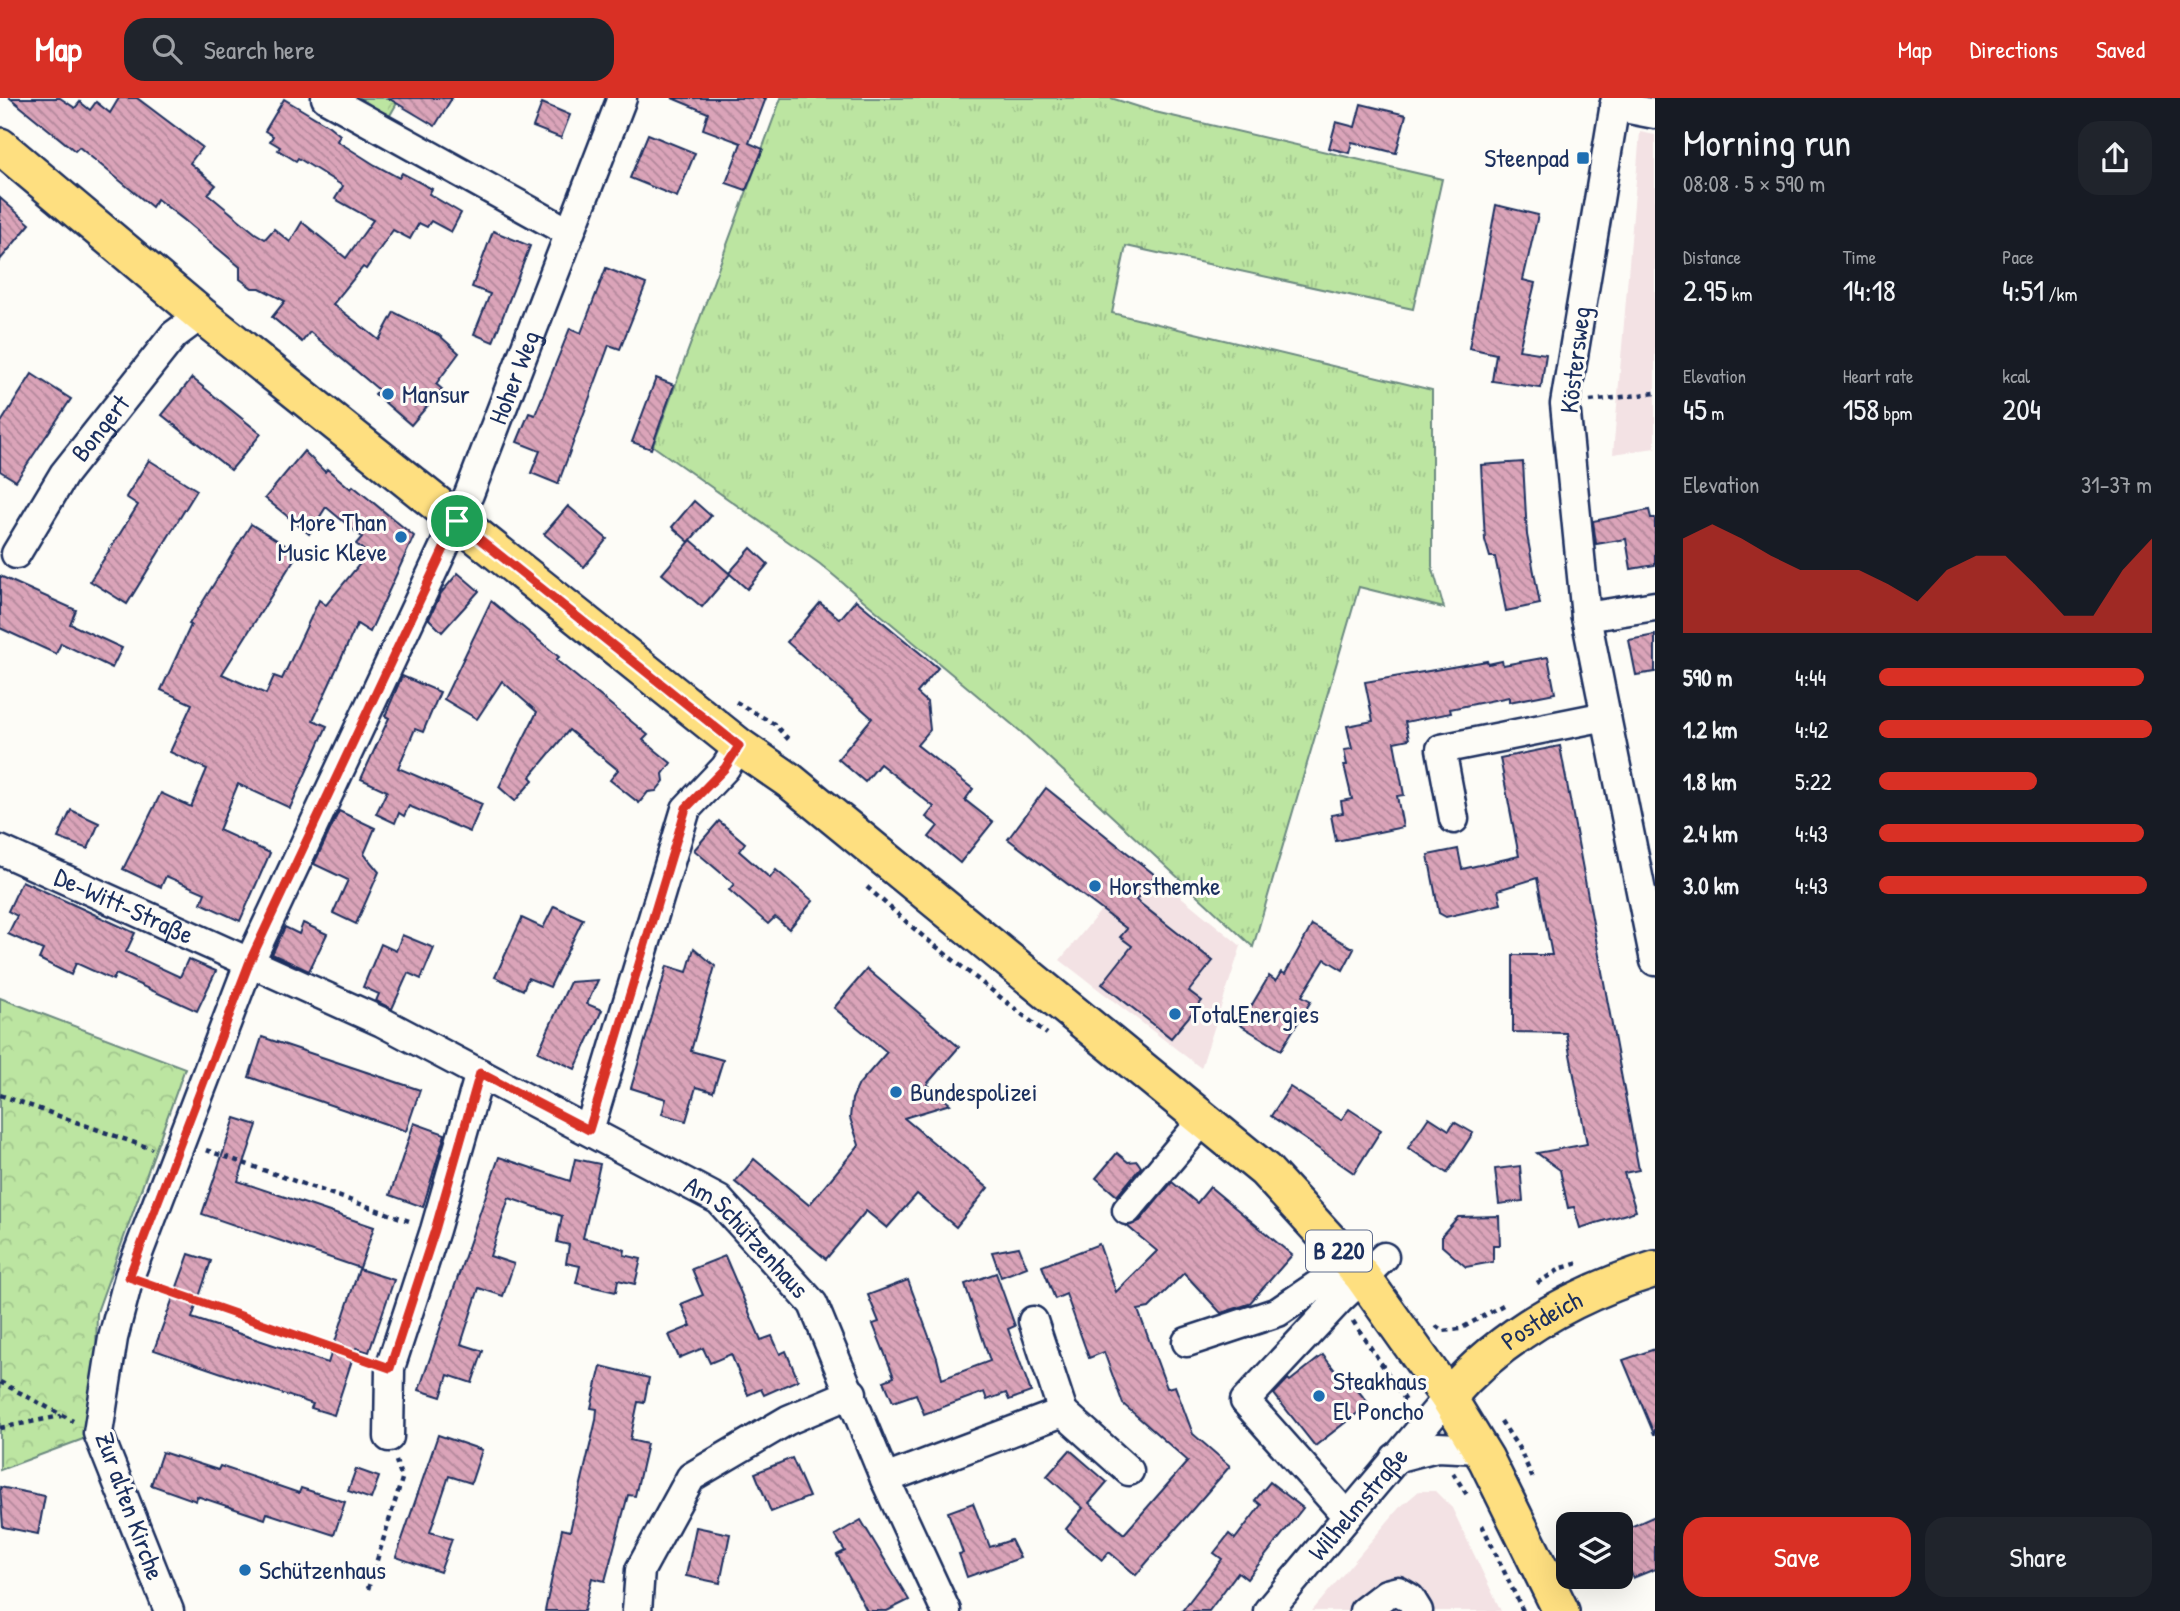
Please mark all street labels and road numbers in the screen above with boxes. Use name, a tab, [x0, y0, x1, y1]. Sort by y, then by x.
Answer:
street label: Köstersweg	[1551, 305, 1598, 415]
street label: Hoher Weg	[480, 325, 548, 429]
street label: Bongert	[63, 386, 138, 468]
street label: De-Witt-Straße	[49, 859, 199, 952]
street label: Am Schützenhaus	[679, 1167, 817, 1305]
road number: B 220	[1306, 1231, 1372, 1272]
street label: Postdeich	[1493, 1282, 1588, 1358]
street label: Zur alten Kirche	[88, 1427, 173, 1584]
street label: Wilhelmstraße	[1300, 1439, 1416, 1568]

